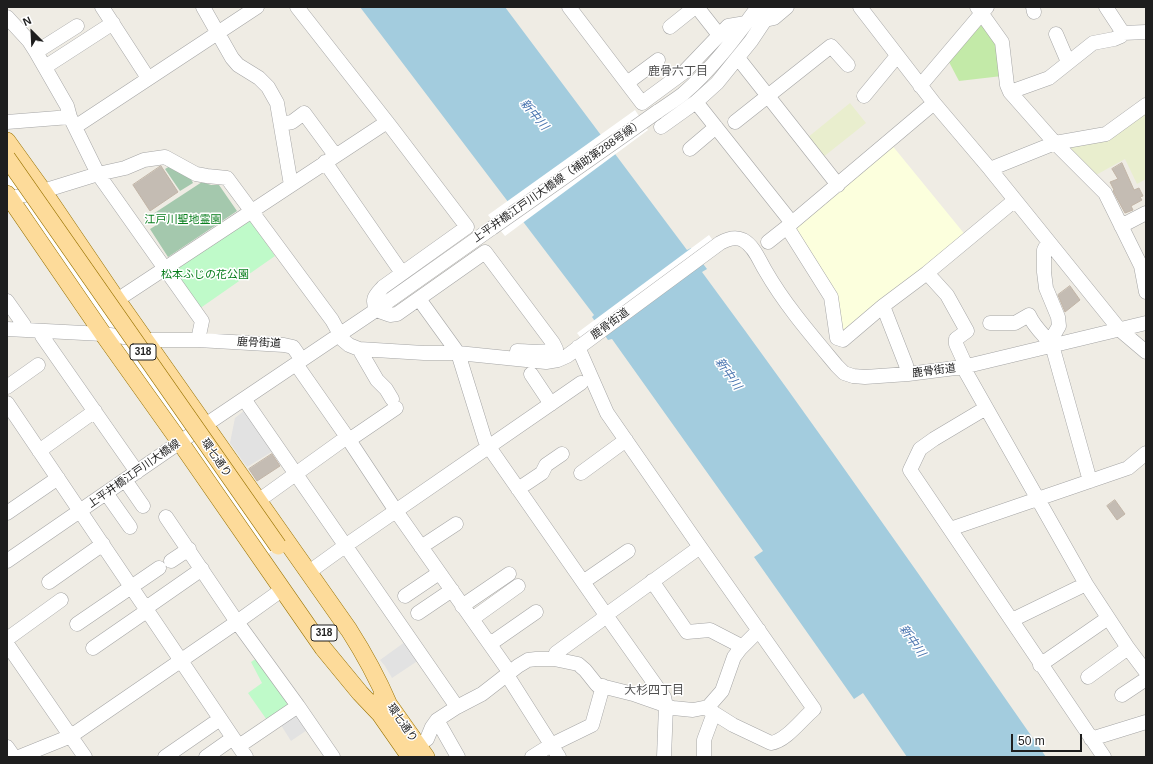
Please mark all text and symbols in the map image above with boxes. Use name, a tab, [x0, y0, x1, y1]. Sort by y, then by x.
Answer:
north arrow	[12, 12, 52, 52]
text: N	[21, 14, 33, 28]
district label: 鹿骨六丁目	[648, 65, 708, 79]
water label: 新中川	[517, 97, 551, 133]
street label: 上平井橋江戸川大橋線（補助第288号線）	[470, 117, 646, 245]
park label: 江戸川聖地霊園	[145, 213, 221, 227]
park label: 松本ふじの花公園	[161, 268, 249, 282]
street label: 鹿骨街道	[588, 306, 632, 342]
street label: 鹿骨街道	[237, 335, 281, 351]
road number: 318	[130, 344, 156, 360]
water label: 新中川	[712, 355, 744, 393]
street label: 鹿骨街道	[911, 362, 957, 380]
street label: 環七通り	[198, 436, 234, 480]
street label: 上平井橋江戸川大橋線	[85, 437, 183, 511]
water label: 新中川	[896, 622, 928, 660]
road number: 318	[311, 625, 337, 641]
district label: 大杉四丁目	[624, 684, 684, 698]
street label: 環七通り	[384, 701, 420, 745]
scale bar	[1013, 726, 1084, 752]
text: 50 m	[1018, 734, 1045, 748]

